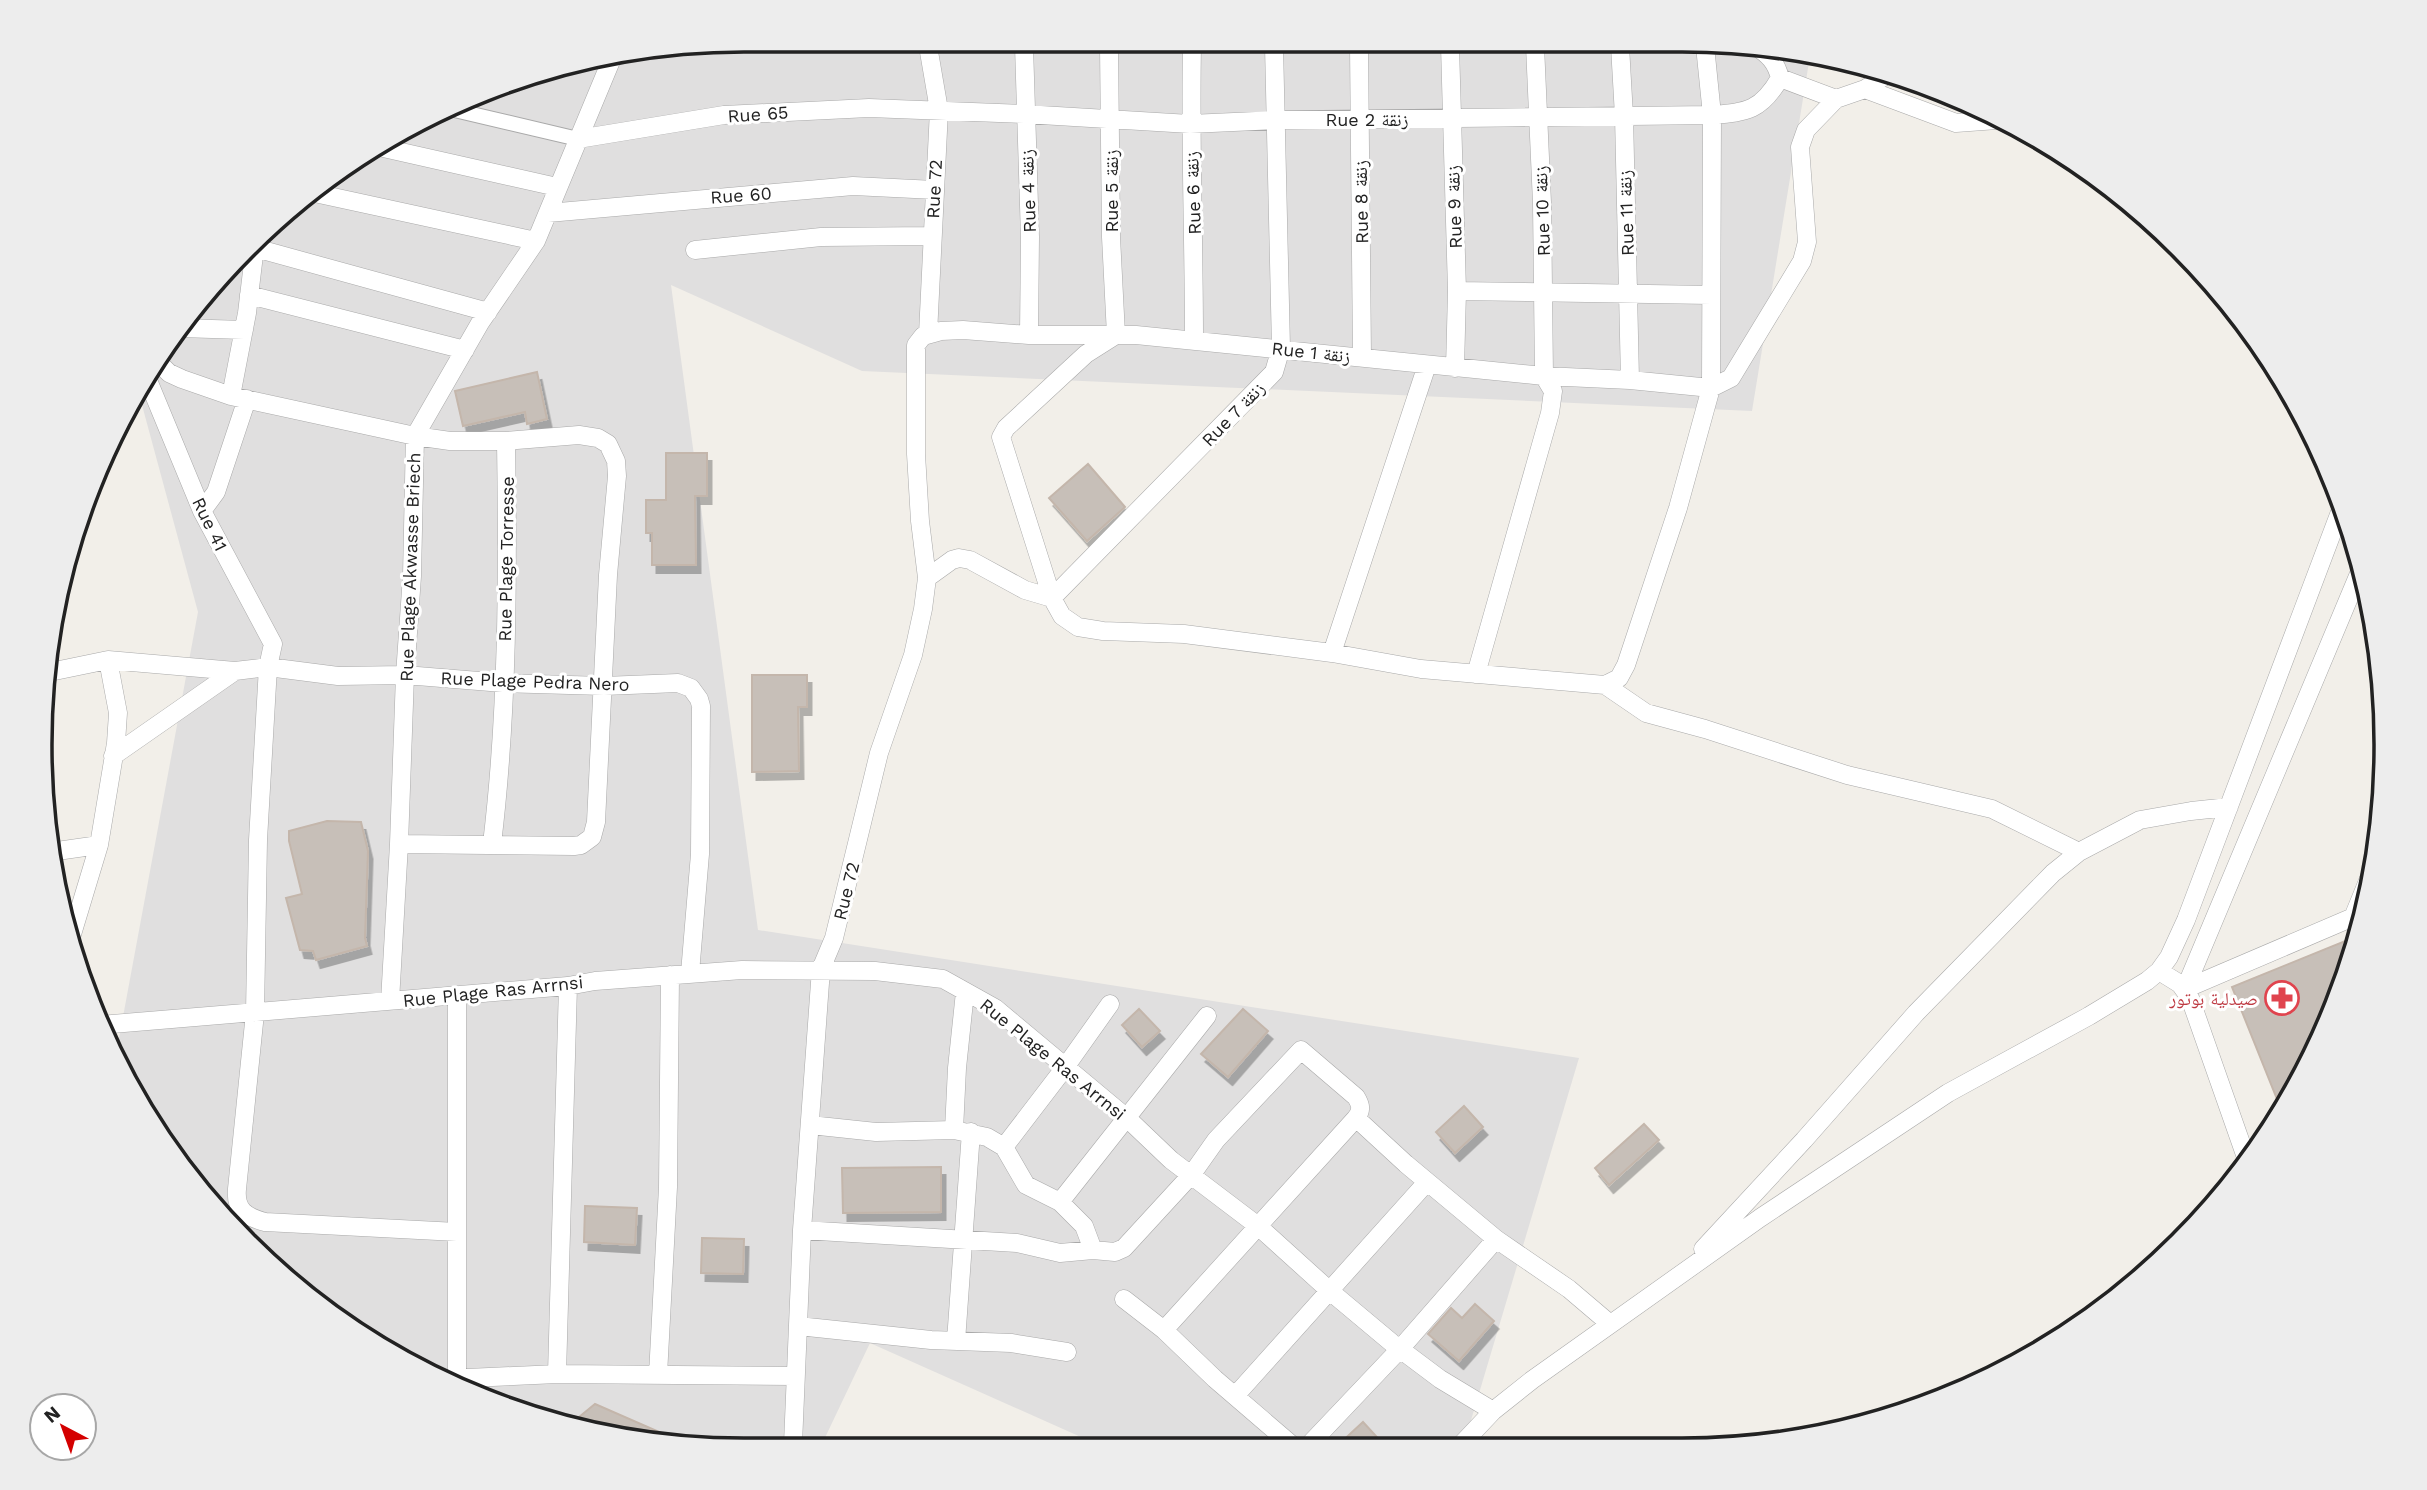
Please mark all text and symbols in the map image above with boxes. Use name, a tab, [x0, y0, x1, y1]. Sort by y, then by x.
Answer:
street label: Rue 65	[727, 101, 789, 127]
street label: Rue 2 زنقة	[1325, 109, 1409, 130]
street label: Rue 4 زنقة	[1016, 149, 1040, 233]
street label: Rue 5 زنقة	[1101, 149, 1122, 233]
street label: Rue 6 زنقة	[1181, 151, 1205, 235]
street label: Rue 72	[922, 159, 946, 219]
street label: Rue 8 زنقة	[1350, 160, 1372, 244]
street label: Rue 9 زنقة	[1442, 165, 1466, 249]
street label: Rue 10 زنقة	[1530, 165, 1554, 257]
street label: Rue 11 زنقة	[1614, 169, 1638, 256]
street label: Rue 60	[710, 182, 772, 208]
street label: Rue 1 زنقة	[1271, 337, 1352, 367]
street label: Rue 7 زنقة	[1197, 377, 1269, 451]
street label: Rue Plage Akwasse Briech	[396, 452, 424, 682]
street label: Rue Plage Torresse	[494, 476, 518, 642]
street label: Rue 41	[188, 494, 232, 554]
street label: Rue Plage Pedra Nero	[440, 667, 630, 695]
street label: Rue 72	[829, 860, 863, 922]
street label: Rue Plage Ras Arrnsi	[402, 971, 584, 1011]
pharmacy icon: صيدلية بوتور	[2263, 979, 2301, 1017]
place label: صيدلية بوتور	[2168, 988, 2258, 1009]
street label: Rue Plage Ras Arrnsi	[976, 994, 1130, 1124]
north arrow	[28, 1392, 98, 1462]
text: N	[39, 1401, 65, 1428]

